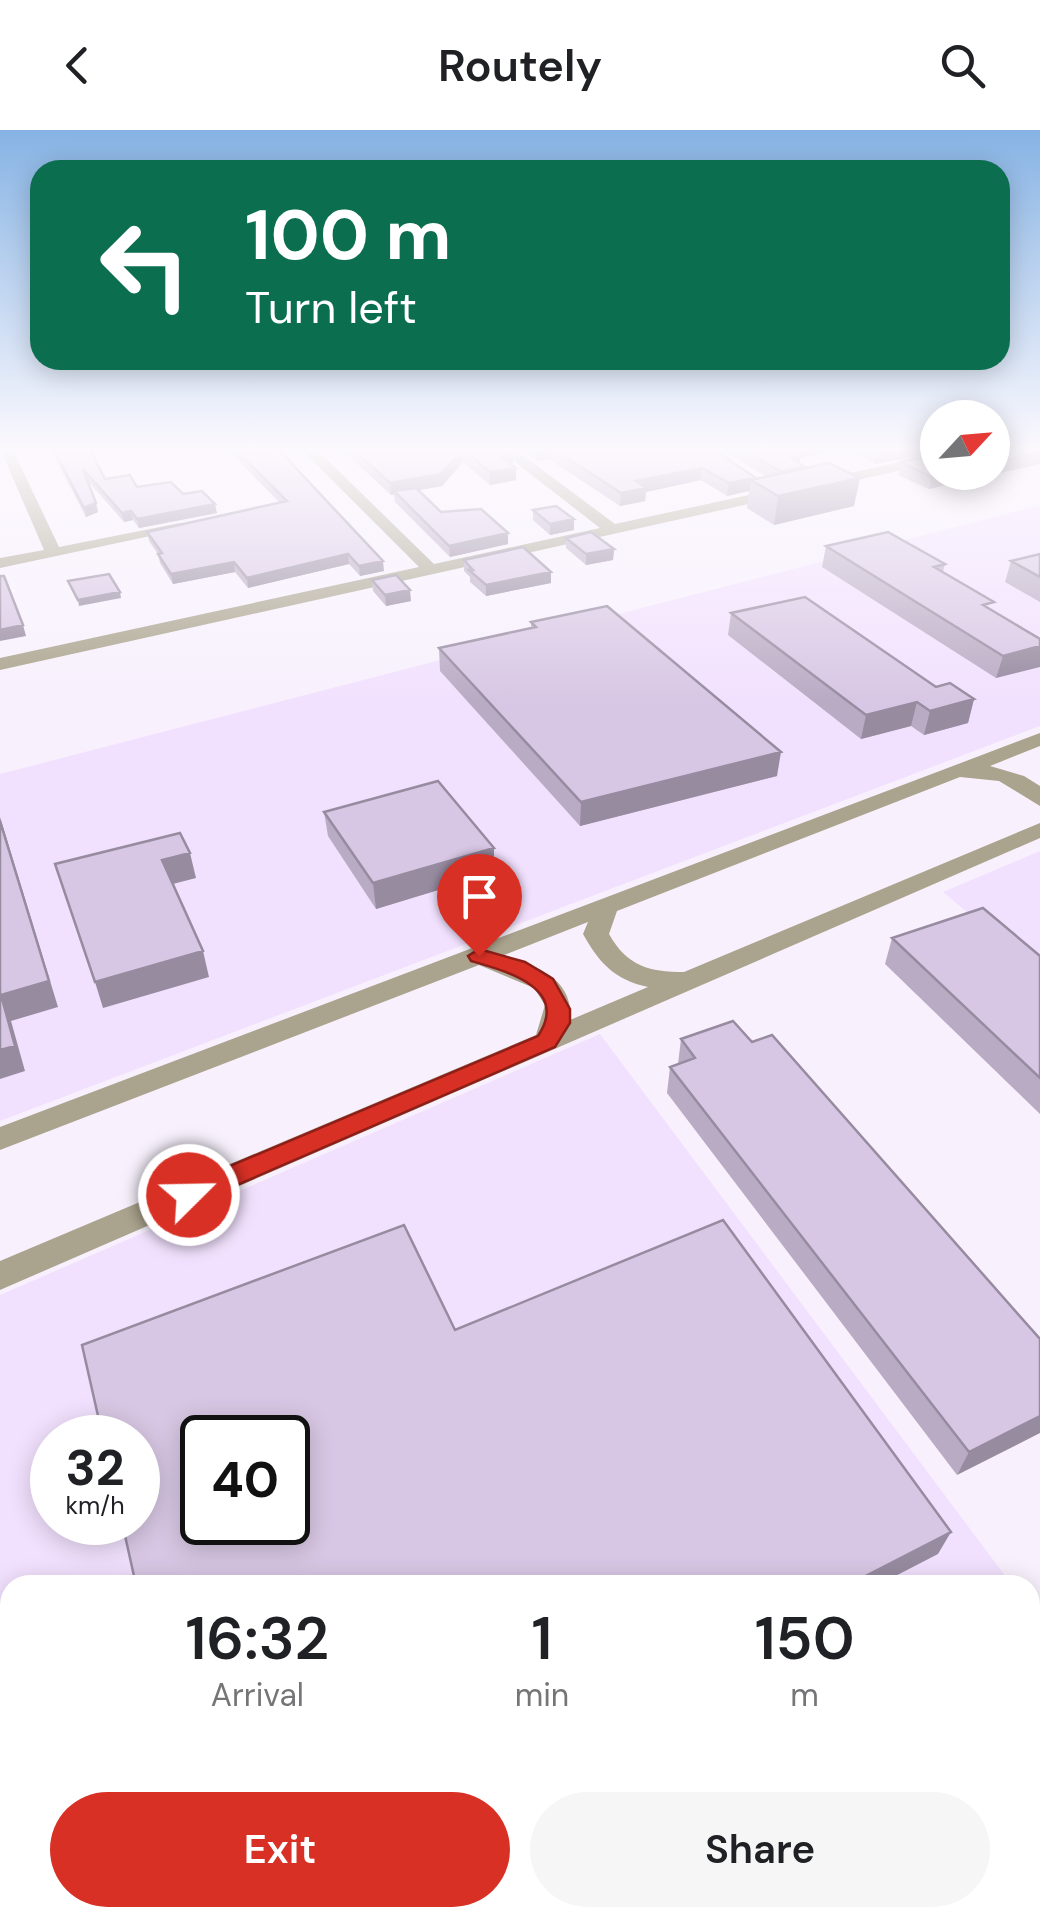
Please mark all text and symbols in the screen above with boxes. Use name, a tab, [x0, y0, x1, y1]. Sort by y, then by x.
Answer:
text: Routely	[438, 36, 602, 95]
icon: back	[50, 38, 105, 93]
icon: search	[935, 38, 990, 93]
text: 100 m	[245, 190, 451, 281]
icon: left	[80, 200, 210, 330]
text: Turn left	[245, 278, 417, 337]
north arrow	[920, 400, 1010, 490]
map controls	[920, 400, 1010, 490]
pin	[437, 854, 522, 957]
icon: arrive	[452, 869, 507, 924]
position arrow	[137, 1143, 241, 1247]
speed limit sign: 40	[180, 1415, 310, 1545]
text: 32	[66, 1435, 125, 1501]
text: km/h	[65, 1489, 125, 1522]
text: 16:32	[185, 1599, 329, 1678]
text: 1	[532, 1599, 552, 1678]
text: 150	[755, 1599, 855, 1678]
text: Arrival	[211, 1674, 304, 1716]
text: min	[515, 1674, 569, 1716]
text: m	[790, 1674, 819, 1716]
button: Exit	[50, 1792, 510, 1907]
button: Share	[530, 1792, 990, 1907]

